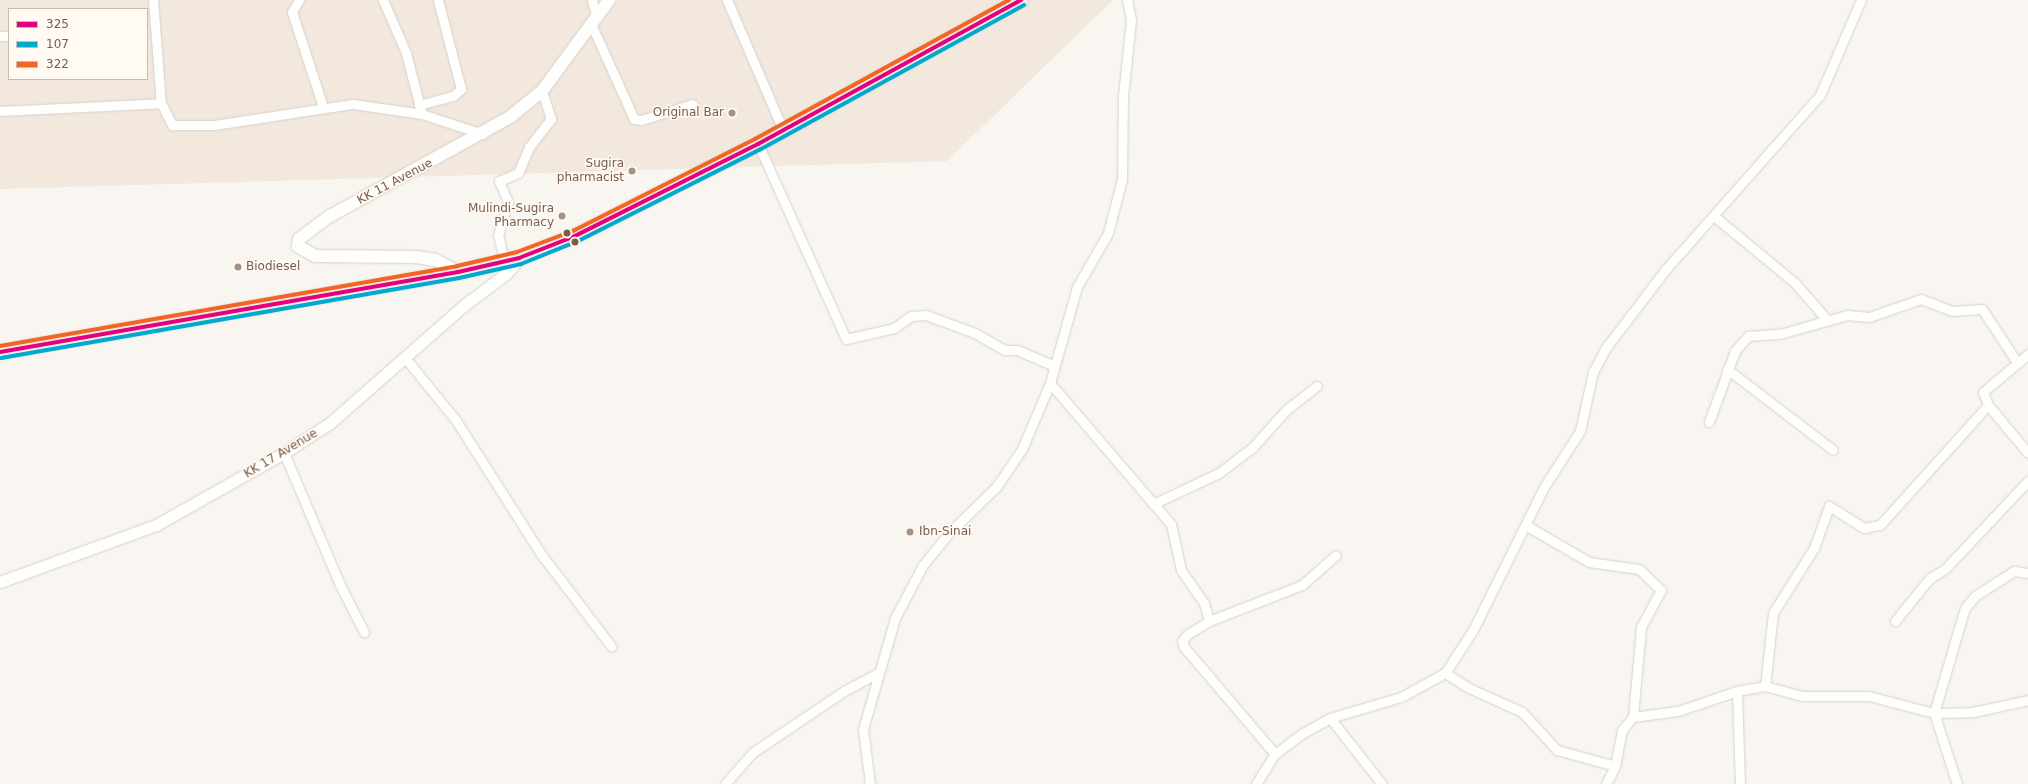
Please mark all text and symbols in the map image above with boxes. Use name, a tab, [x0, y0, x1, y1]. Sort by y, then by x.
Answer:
legend	[8, 8, 148, 80]
text: 325	[46, 17, 69, 31]
text: 107	[46, 37, 69, 51]
text: 322	[46, 57, 69, 71]
place label: Original Bar	[653, 106, 724, 120]
marker: Original Bar	[727, 108, 737, 118]
street label: KK 11 Avenue	[355, 156, 435, 208]
place label: Sugira pharmacist	[557, 157, 624, 185]
marker: Sugira pharmacist	[627, 166, 637, 176]
place label: Mulindi-Sugira Pharmacy	[468, 202, 554, 230]
marker: Mulindi-Sugira Pharmacy	[557, 211, 567, 221]
unlabelled marker	[562, 228, 572, 238]
unlabelled marker	[570, 237, 580, 247]
place label: Biodiesel	[246, 260, 300, 274]
marker: Biodiesel	[233, 262, 243, 272]
street label: KK 17 Avenue	[242, 426, 320, 482]
place label: Ibn-Sinai	[919, 525, 971, 539]
marker: Ibn-Sinai	[904, 526, 916, 538]

